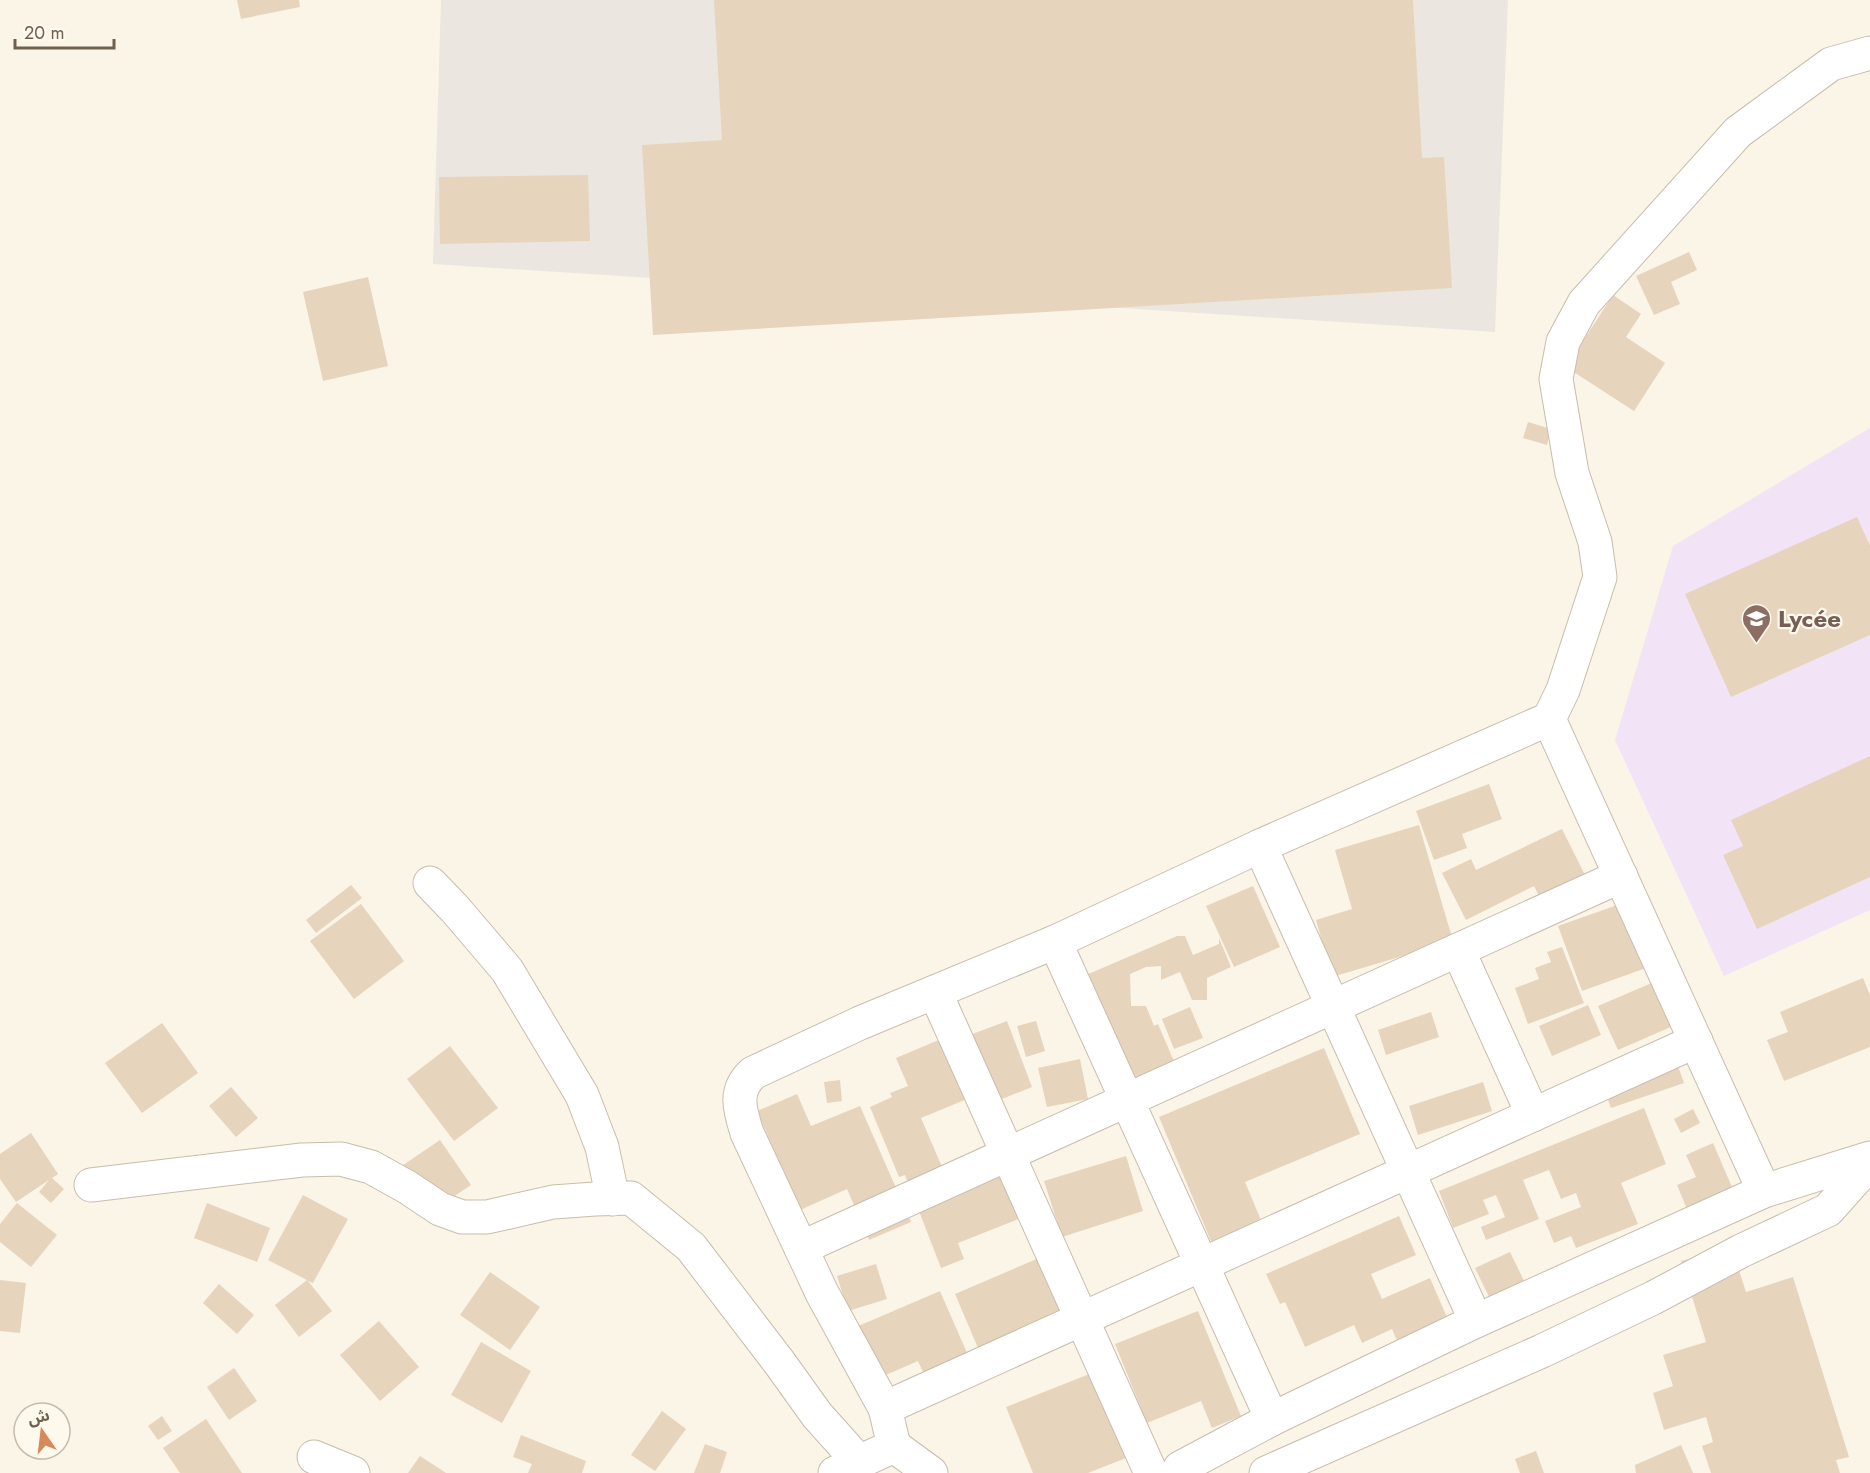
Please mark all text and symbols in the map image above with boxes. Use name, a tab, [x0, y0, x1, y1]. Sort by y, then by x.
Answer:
scale bar	[15, 12, 114, 50]
text: 20 m	[24, 20, 64, 46]
place label: Lycée	[1778, 601, 1841, 636]
school or university icon: Lycée	[1741, 602, 1773, 644]
north arrow	[12, 1401, 72, 1461]
text: ش	[25, 1403, 52, 1431]

